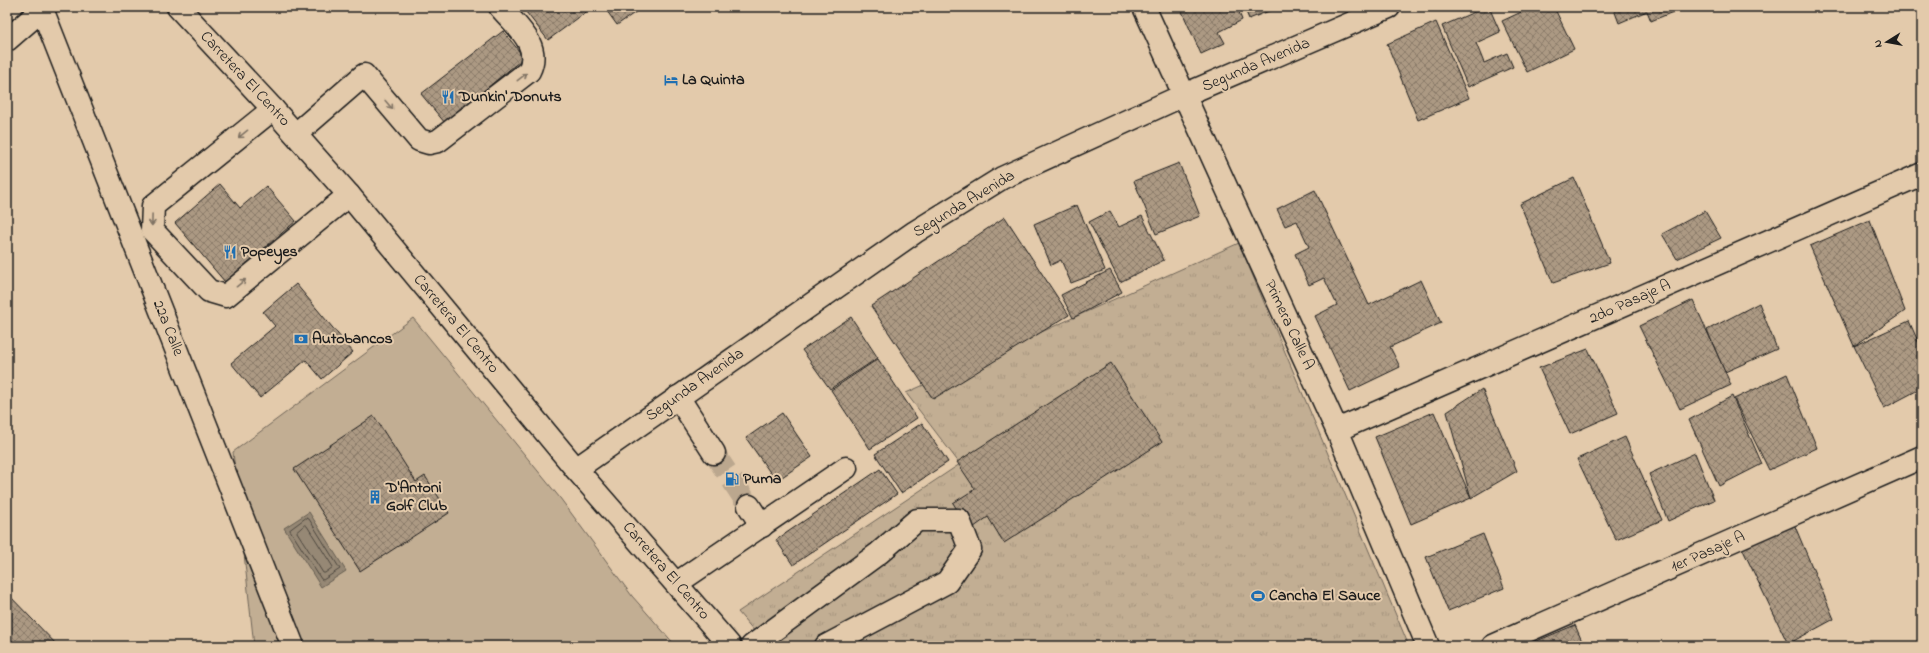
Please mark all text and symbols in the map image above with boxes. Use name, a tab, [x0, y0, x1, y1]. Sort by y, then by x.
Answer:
north arrow	[1867, 22, 1907, 62]
street label: Carretera El Centro	[194, 26, 296, 132]
street label: Segunda Avenida	[1198, 31, 1314, 99]
text: N	[1870, 39, 1887, 49]
place label: La Quinta	[682, 68, 745, 92]
one-way arrow	[516, 72, 527, 81]
hotel icon: La Quinta	[663, 72, 679, 88]
place label: Dunkin' Donuts	[458, 85, 562, 109]
restaurant icon: Dunkin' Donuts	[440, 89, 456, 105]
one-way arrow	[385, 99, 394, 110]
one-way arrow	[237, 129, 248, 138]
street label: Segunda Avenida	[908, 164, 1020, 244]
one-way arrow	[149, 213, 156, 226]
place label: Popeyes	[241, 240, 298, 265]
restaurant icon: Popeyes	[222, 244, 238, 260]
street label: Carretera El Centro	[407, 269, 505, 379]
street label: 2do Pasaje A	[1585, 273, 1675, 331]
street label: Primera Calle A	[1258, 276, 1320, 374]
one-way arrow	[236, 279, 246, 288]
street label: 22a Calle	[146, 296, 190, 360]
place label: Autobancos	[312, 327, 393, 351]
bank icon: Autobancos	[293, 331, 309, 347]
street label: Segunda Avenida	[641, 342, 749, 428]
place label: Puma	[743, 467, 782, 491]
fuel station icon: Puma	[724, 471, 740, 487]
place label: D'Antoni Golf Club	[385, 476, 448, 518]
building icon: D'Antoni Golf Club	[367, 489, 383, 505]
street label: Carretera El Centro	[616, 517, 716, 625]
street label: 1er Pasaje A	[1667, 525, 1749, 579]
place label: Cancha El Sauce	[1269, 584, 1381, 608]
sports icon: Cancha El Sauce	[1250, 588, 1266, 604]

